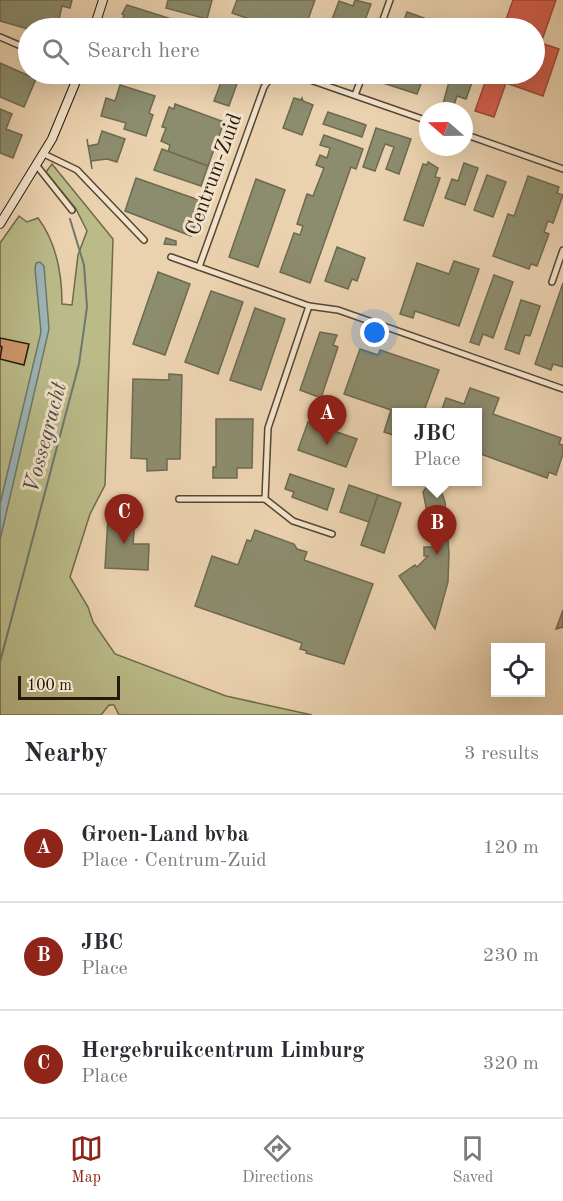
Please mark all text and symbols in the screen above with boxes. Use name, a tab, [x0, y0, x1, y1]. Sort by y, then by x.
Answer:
search box	[18, 18, 545, 84]
icon: search	[39, 35, 72, 68]
text: Search here	[87, 40, 200, 62]
north arrow	[419, 102, 473, 156]
street label: Centrum-Zuid	[183, 111, 246, 238]
your location	[360, 318, 389, 347]
water label: Vossegracht	[21, 379, 72, 495]
pin: A	[308, 396, 346, 445]
popup	[392, 408, 482, 486]
text: JBC	[414, 423, 456, 445]
text: Place	[414, 450, 460, 470]
pin: C	[104, 494, 144, 544]
pin: B	[418, 506, 456, 555]
map controls	[491, 643, 545, 697]
button: locate	[491, 643, 545, 697]
scale bar	[18, 673, 120, 700]
text: 100 m	[27, 678, 72, 694]
text: Nearby	[24, 741, 108, 767]
text: 3 results	[464, 744, 539, 764]
text: Groen-Land bvba	[81, 824, 249, 846]
text: A	[36, 838, 51, 858]
text: 120 m	[483, 838, 539, 858]
text: Place · Centrum-Zuid	[81, 851, 267, 871]
text: JBC	[81, 932, 123, 954]
text: B	[36, 946, 51, 966]
text: 230 m	[483, 946, 539, 966]
text: Place	[81, 959, 128, 979]
text: Hergebruikcentrum Limburg	[81, 1040, 364, 1062]
text: C	[37, 1054, 50, 1074]
text: 320 m	[483, 1054, 539, 1074]
text: Place	[81, 1067, 128, 1087]
tab: Map	[70, 1132, 103, 1188]
tab: Directions	[242, 1132, 313, 1188]
tab: Saved	[453, 1132, 493, 1188]

